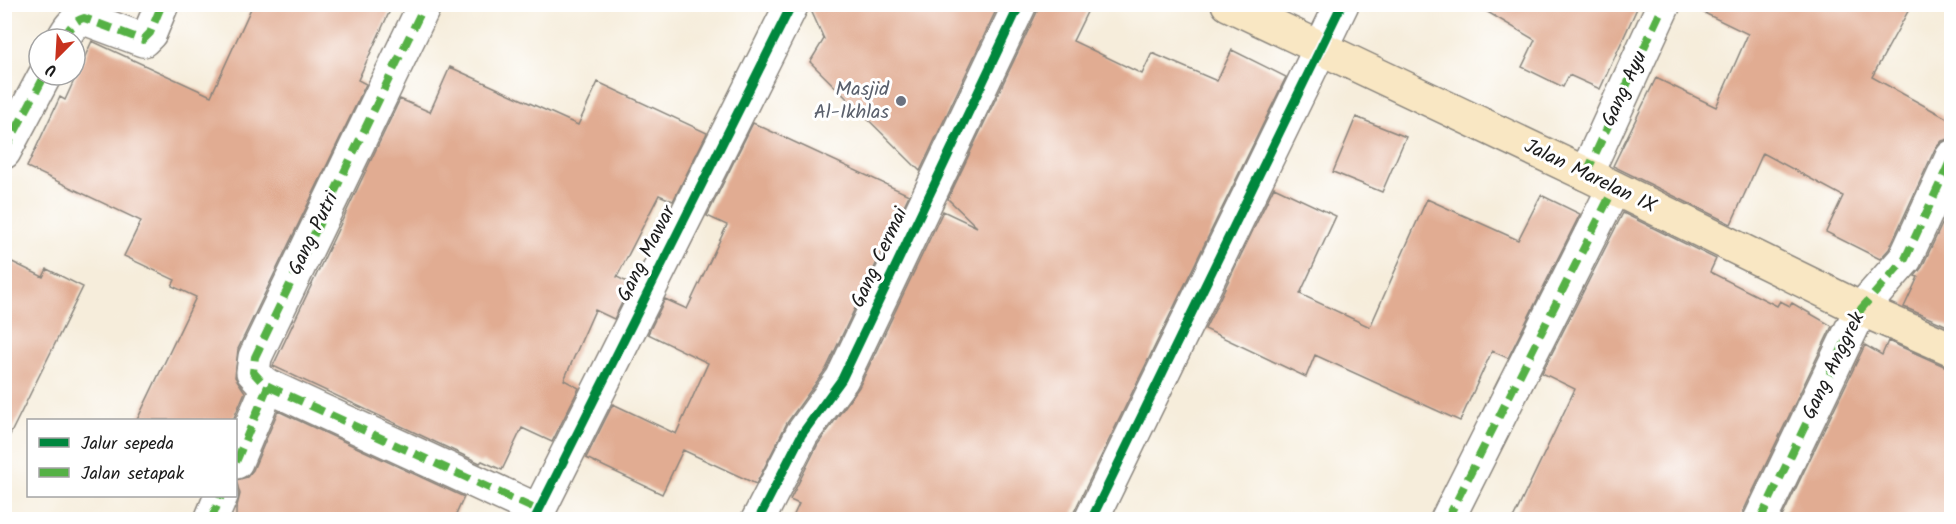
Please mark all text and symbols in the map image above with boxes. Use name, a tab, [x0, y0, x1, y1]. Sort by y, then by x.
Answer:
north arrow	[27, 27, 87, 87]
street label: Gang Ayu	[1593, 45, 1657, 132]
text: U	[42, 56, 61, 83]
place label: Masjid Al-Ikhlas	[814, 74, 890, 129]
marker: Masjid Al-Ikhlas	[894, 94, 908, 108]
street label: Jalan Marelan IX	[1518, 131, 1662, 223]
street label: Gang Putri	[280, 186, 349, 281]
street label: Gang Mawar	[609, 199, 686, 308]
street label: Gang Cermai	[843, 201, 918, 313]
street label: Gang Anggrek	[1794, 306, 1874, 425]
legend	[27, 419, 237, 497]
text: Jalur sepeda	[81, 430, 174, 459]
text: Jalan setapak	[81, 460, 185, 489]

